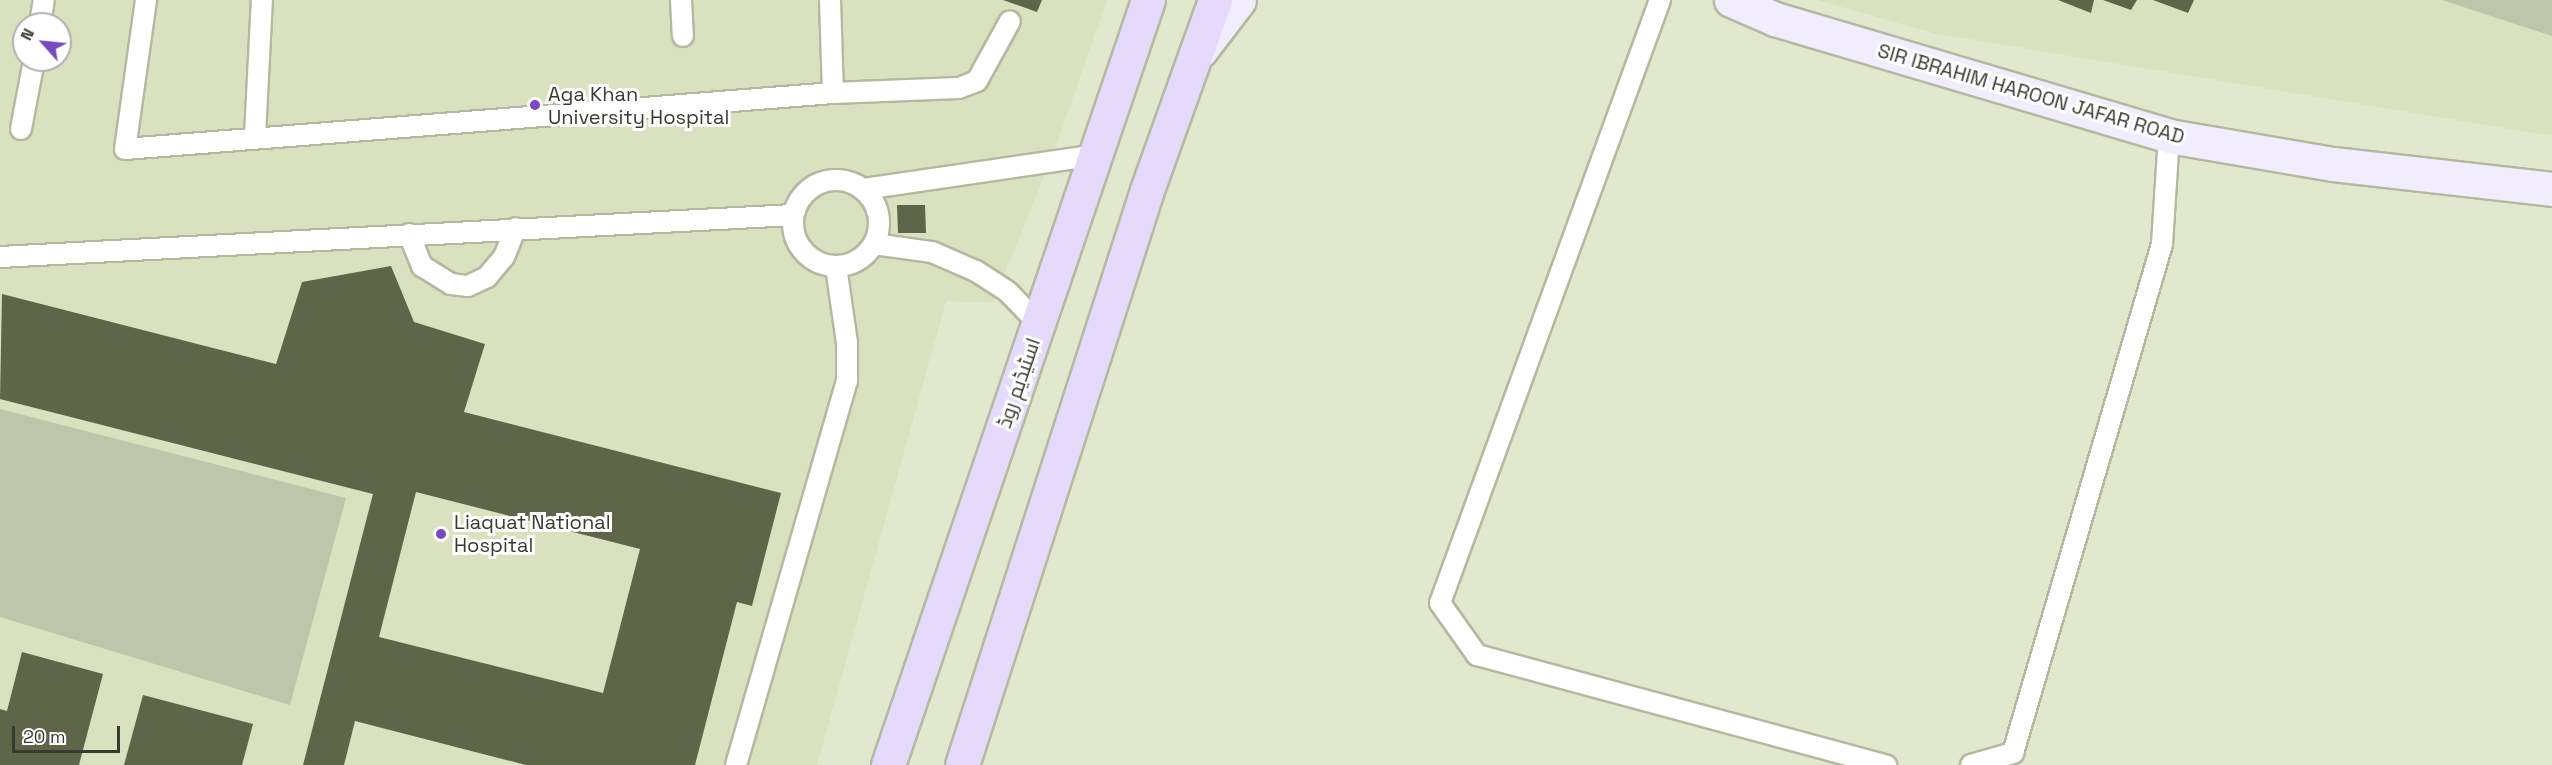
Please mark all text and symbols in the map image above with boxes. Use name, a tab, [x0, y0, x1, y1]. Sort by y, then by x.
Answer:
north arrow	[12, 12, 72, 72]
text: N	[16, 25, 39, 44]
street label: SIR IBRAHIM HAROON JAFAR ROAD	[1875, 39, 2187, 149]
place label: Aga Khan University Hospital	[548, 82, 729, 129]
marker: Aga Khan University Hospital	[526, 96, 544, 114]
street label: اسٹیڈیم روڈ	[992, 335, 1046, 431]
place label: Liaquat National Hospital	[454, 510, 611, 557]
marker: Liaquat National Hospital	[432, 525, 450, 543]
scale bar	[15, 714, 123, 752]
text: 20 m	[23, 725, 66, 748]

